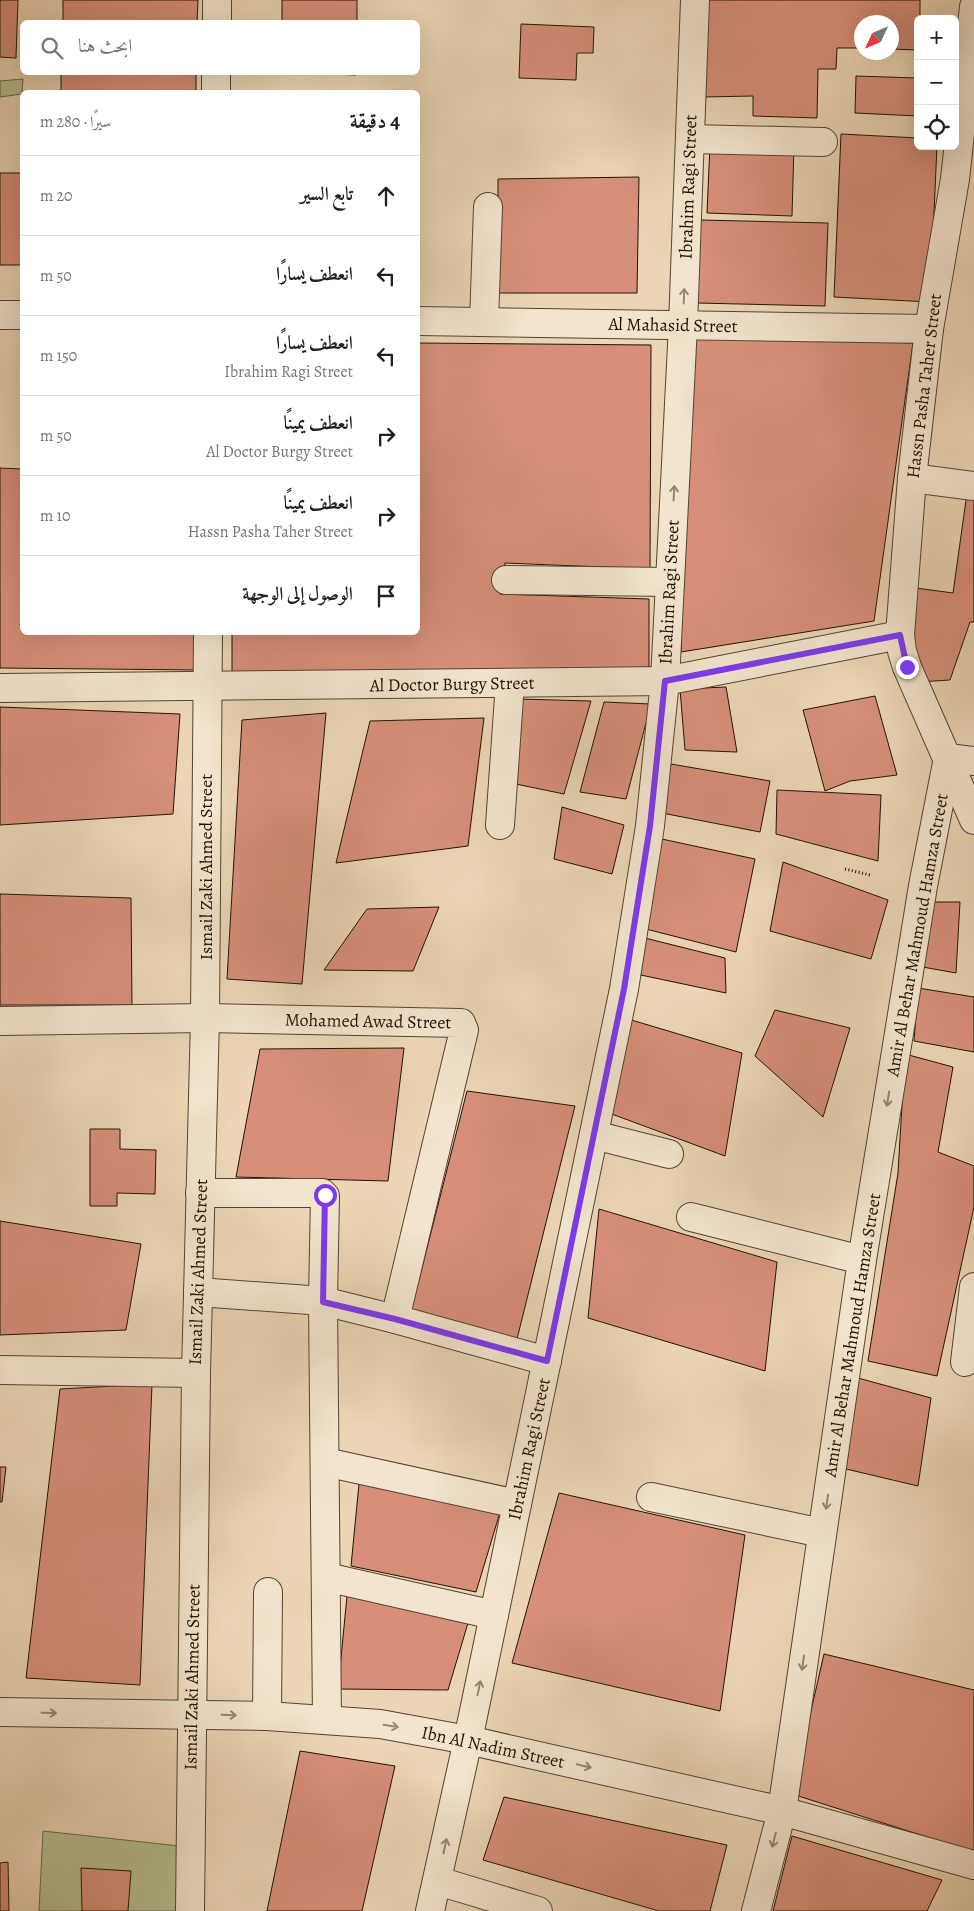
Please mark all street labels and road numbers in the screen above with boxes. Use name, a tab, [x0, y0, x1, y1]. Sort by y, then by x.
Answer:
street label: Ibrahim Ragi Street	[673, 114, 703, 260]
street label: Hassn Pasha Taher Street	[901, 292, 947, 480]
street label: Al Mahasid Street	[607, 312, 738, 338]
street label: Ibrahim Ragi Street	[653, 519, 685, 665]
street label: Al Doctor Burgy Street	[368, 671, 535, 697]
street label: Ismail Zaki Ahmed Street	[194, 774, 218, 960]
street label: Amir Al Behar Mahmoud Hamza Street	[880, 792, 954, 1079]
street label: Mohamed Awad Street	[285, 1008, 452, 1034]
street label: Ismail Zaki Ahmed Street	[183, 1178, 213, 1365]
street label: Amir Al Behar Mahmoud Hamza Street	[818, 1191, 886, 1480]
street label: Ibrahim Ragi Street	[502, 1376, 556, 1522]
street label: Ismail Zaki Ahmed Street	[178, 1584, 206, 1770]
street label: Ibn Al Nadim Street	[419, 1720, 567, 1774]

